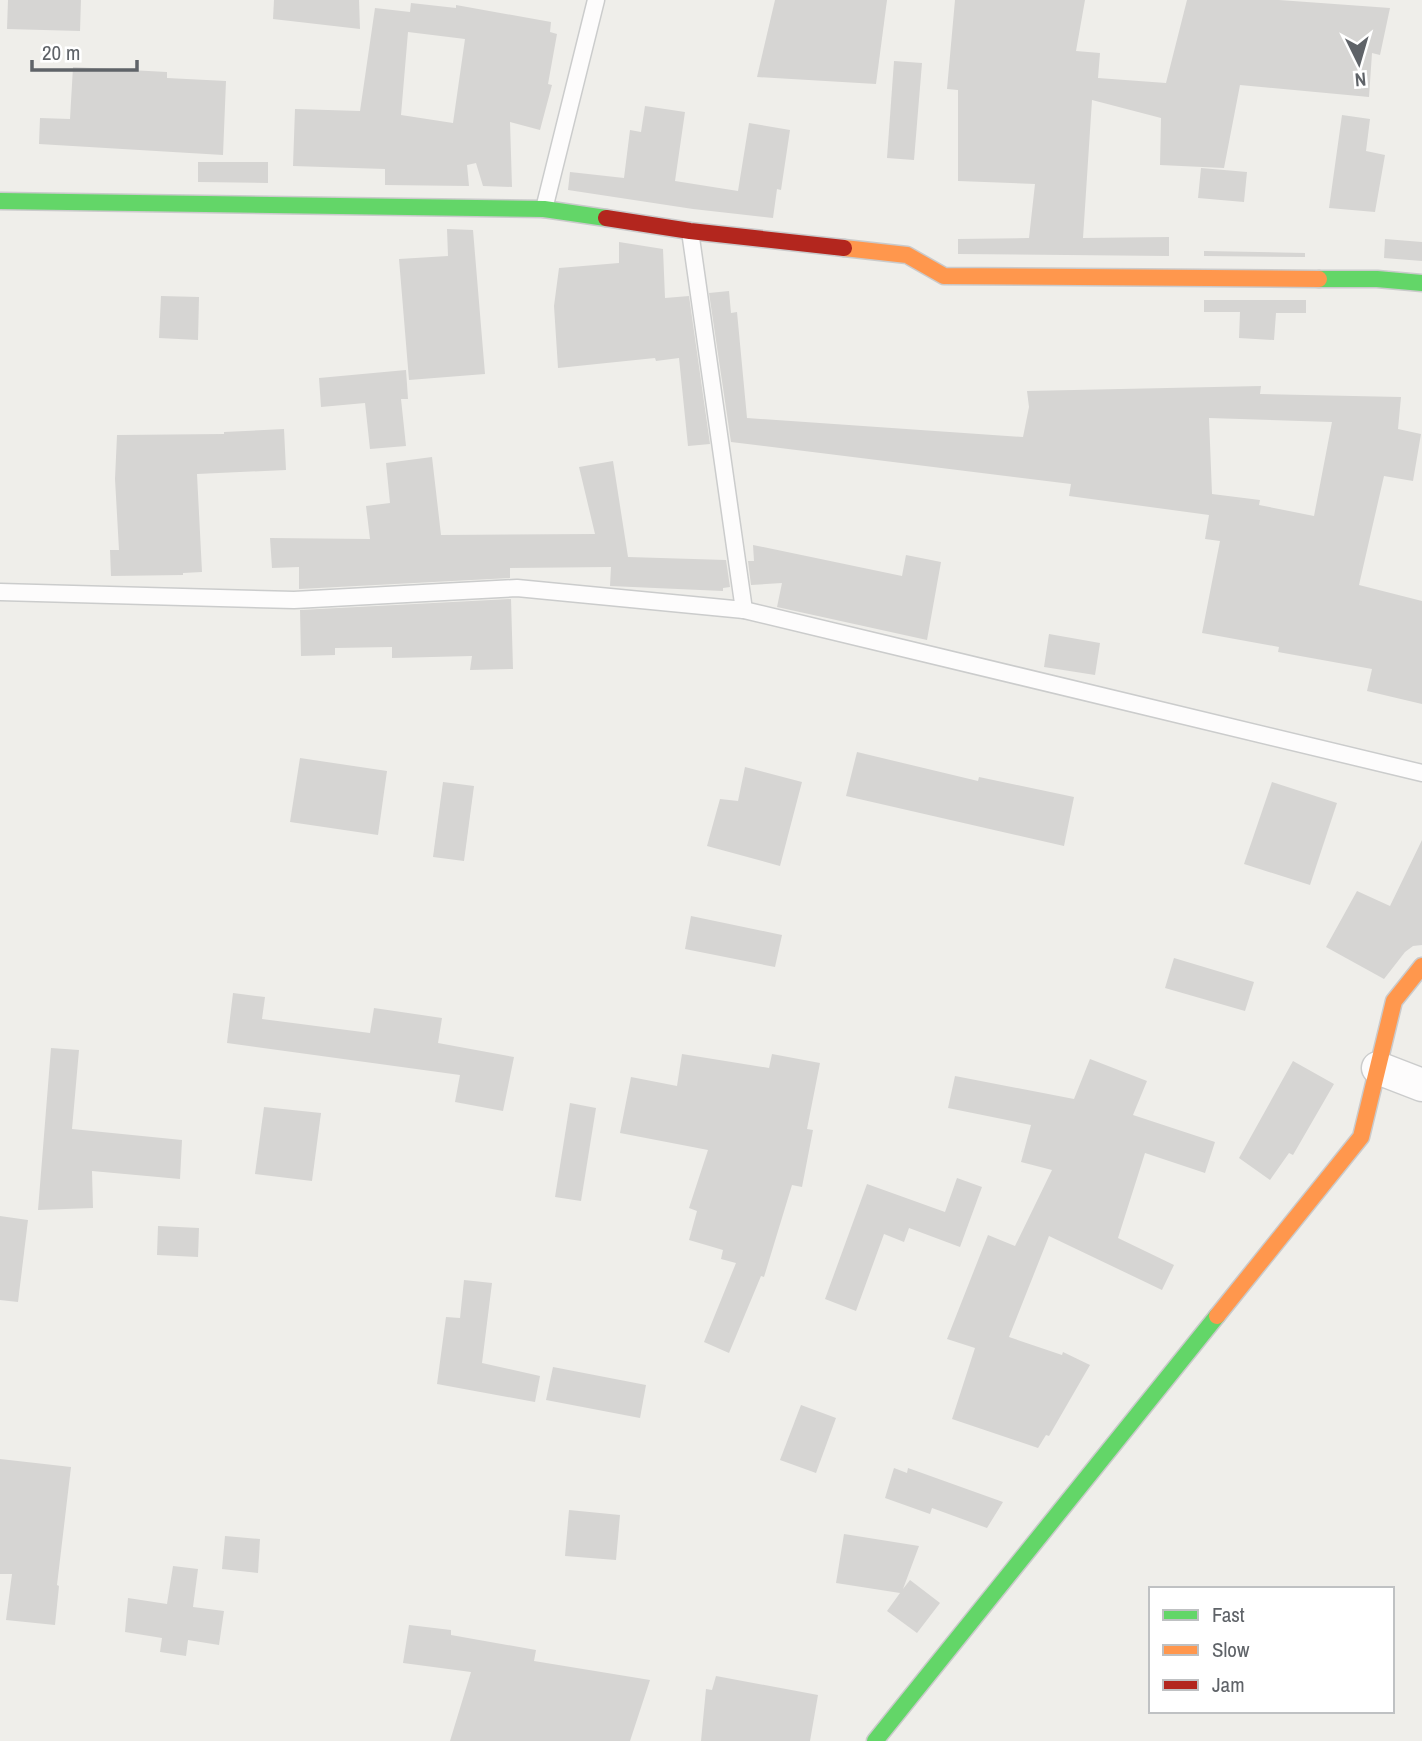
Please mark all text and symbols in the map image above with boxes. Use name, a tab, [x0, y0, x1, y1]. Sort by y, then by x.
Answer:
scale bar	[32, 28, 136, 72]
north arrow	[1324, 28, 1394, 98]
text: 20 m	[42, 38, 80, 67]
text: N	[1354, 66, 1367, 93]
legend	[1149, 1587, 1394, 1713]
text: Fast	[1212, 1600, 1245, 1629]
text: Slow	[1212, 1635, 1250, 1664]
text: Jam	[1212, 1670, 1245, 1699]

